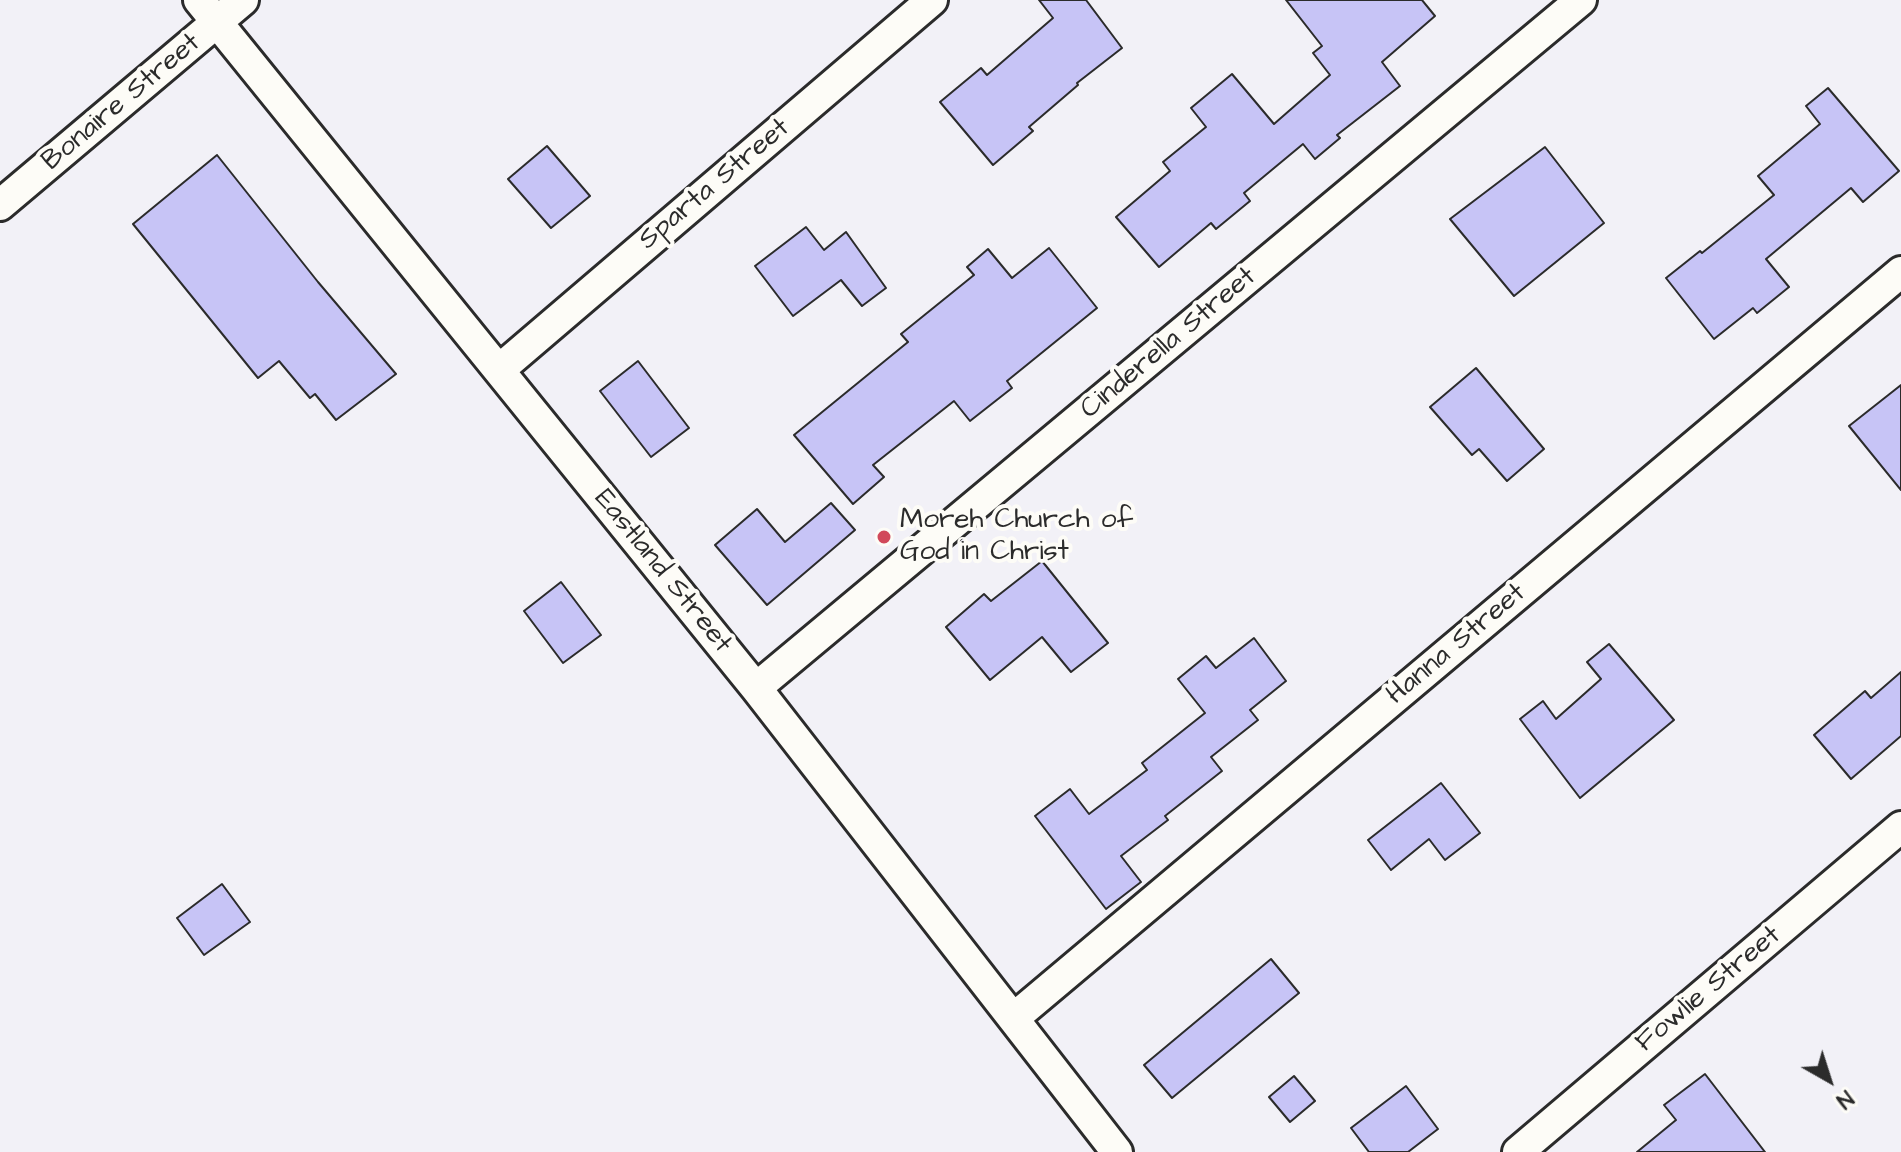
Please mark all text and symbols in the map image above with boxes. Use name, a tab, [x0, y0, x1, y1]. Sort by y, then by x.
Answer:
street label: Bonaire Street	[36, 27, 208, 179]
street label: Sparta Street	[633, 112, 797, 258]
street label: Cinderella Street	[1074, 261, 1264, 427]
street label: Eastland Street	[586, 483, 738, 661]
place label: Moreh Church of God in Christ	[900, 504, 1133, 570]
marker: Moreh Church of God in Christ	[875, 528, 893, 546]
street label: Hanna Street	[1381, 577, 1533, 713]
street label: Fowlie Street	[1630, 920, 1788, 1060]
north arrow	[1789, 1040, 1869, 1120]
text: N	[1829, 1083, 1860, 1115]

